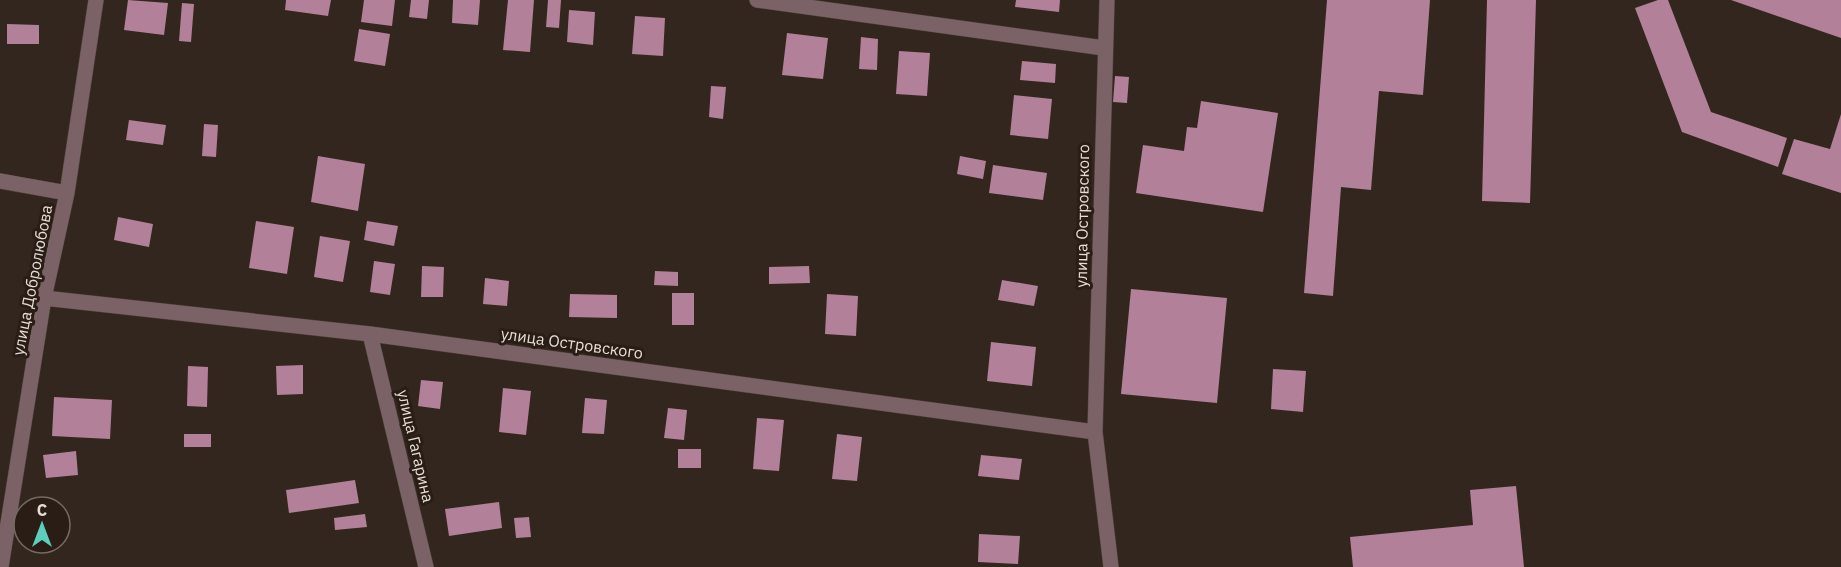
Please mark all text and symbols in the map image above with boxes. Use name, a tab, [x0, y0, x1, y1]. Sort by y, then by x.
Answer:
street label: улица Островского	[1071, 144, 1093, 288]
street label: улица Добролюбова	[8, 203, 56, 357]
street label: улица Островского	[500, 323, 644, 363]
street label: улица Гагарина	[393, 388, 439, 505]
north arrow	[12, 495, 72, 555]
text: С	[37, 500, 47, 520]

